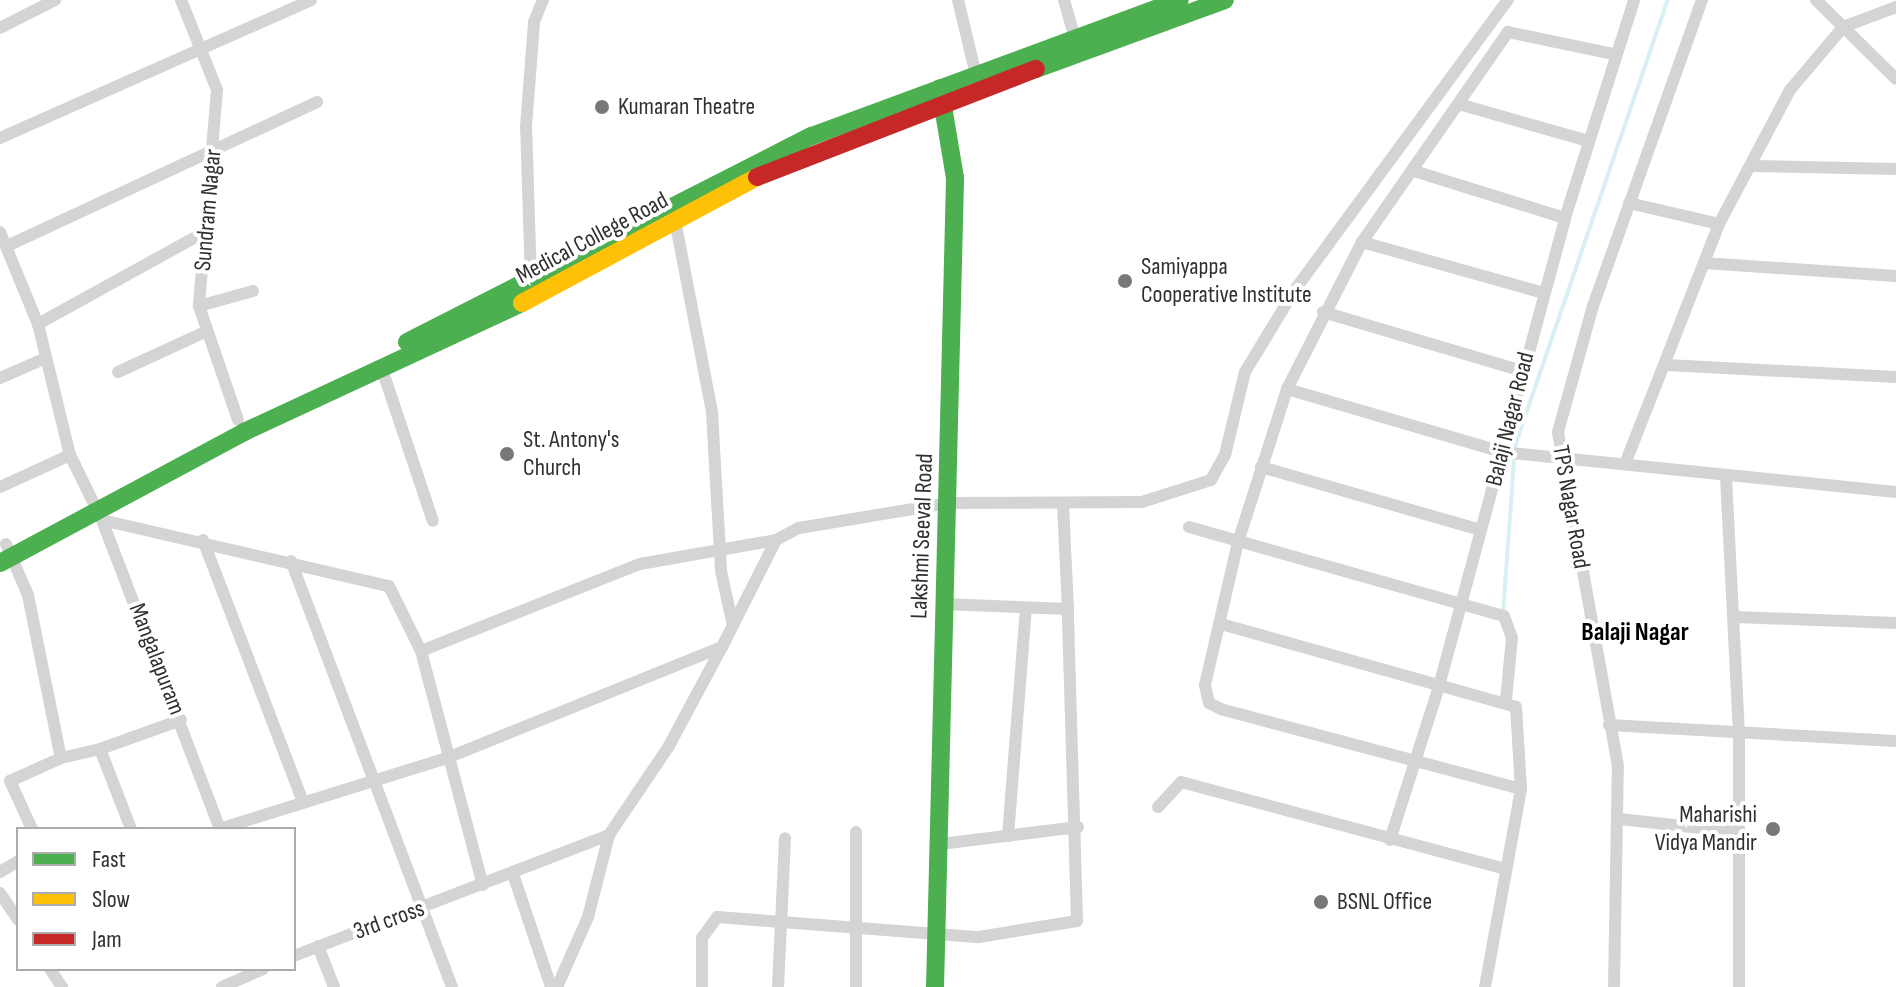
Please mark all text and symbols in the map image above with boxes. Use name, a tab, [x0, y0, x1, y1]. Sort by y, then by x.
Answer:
place label: Kumaran Theatre	[618, 93, 755, 121]
marker: Kumaran Theatre	[593, 98, 611, 116]
street label: Sundram Nagar	[188, 148, 228, 272]
street label: Medical College Road	[511, 186, 673, 290]
place label: Samiyappa Cooperative Institute	[1141, 253, 1312, 309]
marker: Samiyappa Cooperative Institute	[1116, 272, 1134, 290]
street label: Balaji Nagar Road	[1479, 349, 1541, 489]
place label: St. Antony's Church	[523, 426, 619, 482]
street label: TPS Nagar Road	[1546, 443, 1596, 571]
marker: St. Antony's Church	[498, 445, 516, 463]
street label: Lakshmi Seeval Road	[905, 453, 939, 619]
street label: Mangalapuram	[123, 599, 191, 719]
district label: Balaji Nagar	[1581, 617, 1689, 649]
place label: Maharishi Vidya Mandir	[1655, 801, 1757, 857]
marker: Maharishi Vidya Mandir	[1764, 820, 1782, 838]
legend	[16, 827, 296, 971]
text: Fast	[92, 845, 126, 874]
text: Slow	[92, 885, 130, 914]
place label: BSNL Office	[1337, 888, 1432, 916]
marker: BSNL Office	[1312, 893, 1330, 911]
street label: 3rd cross	[350, 894, 428, 946]
text: Jam	[92, 925, 122, 954]

